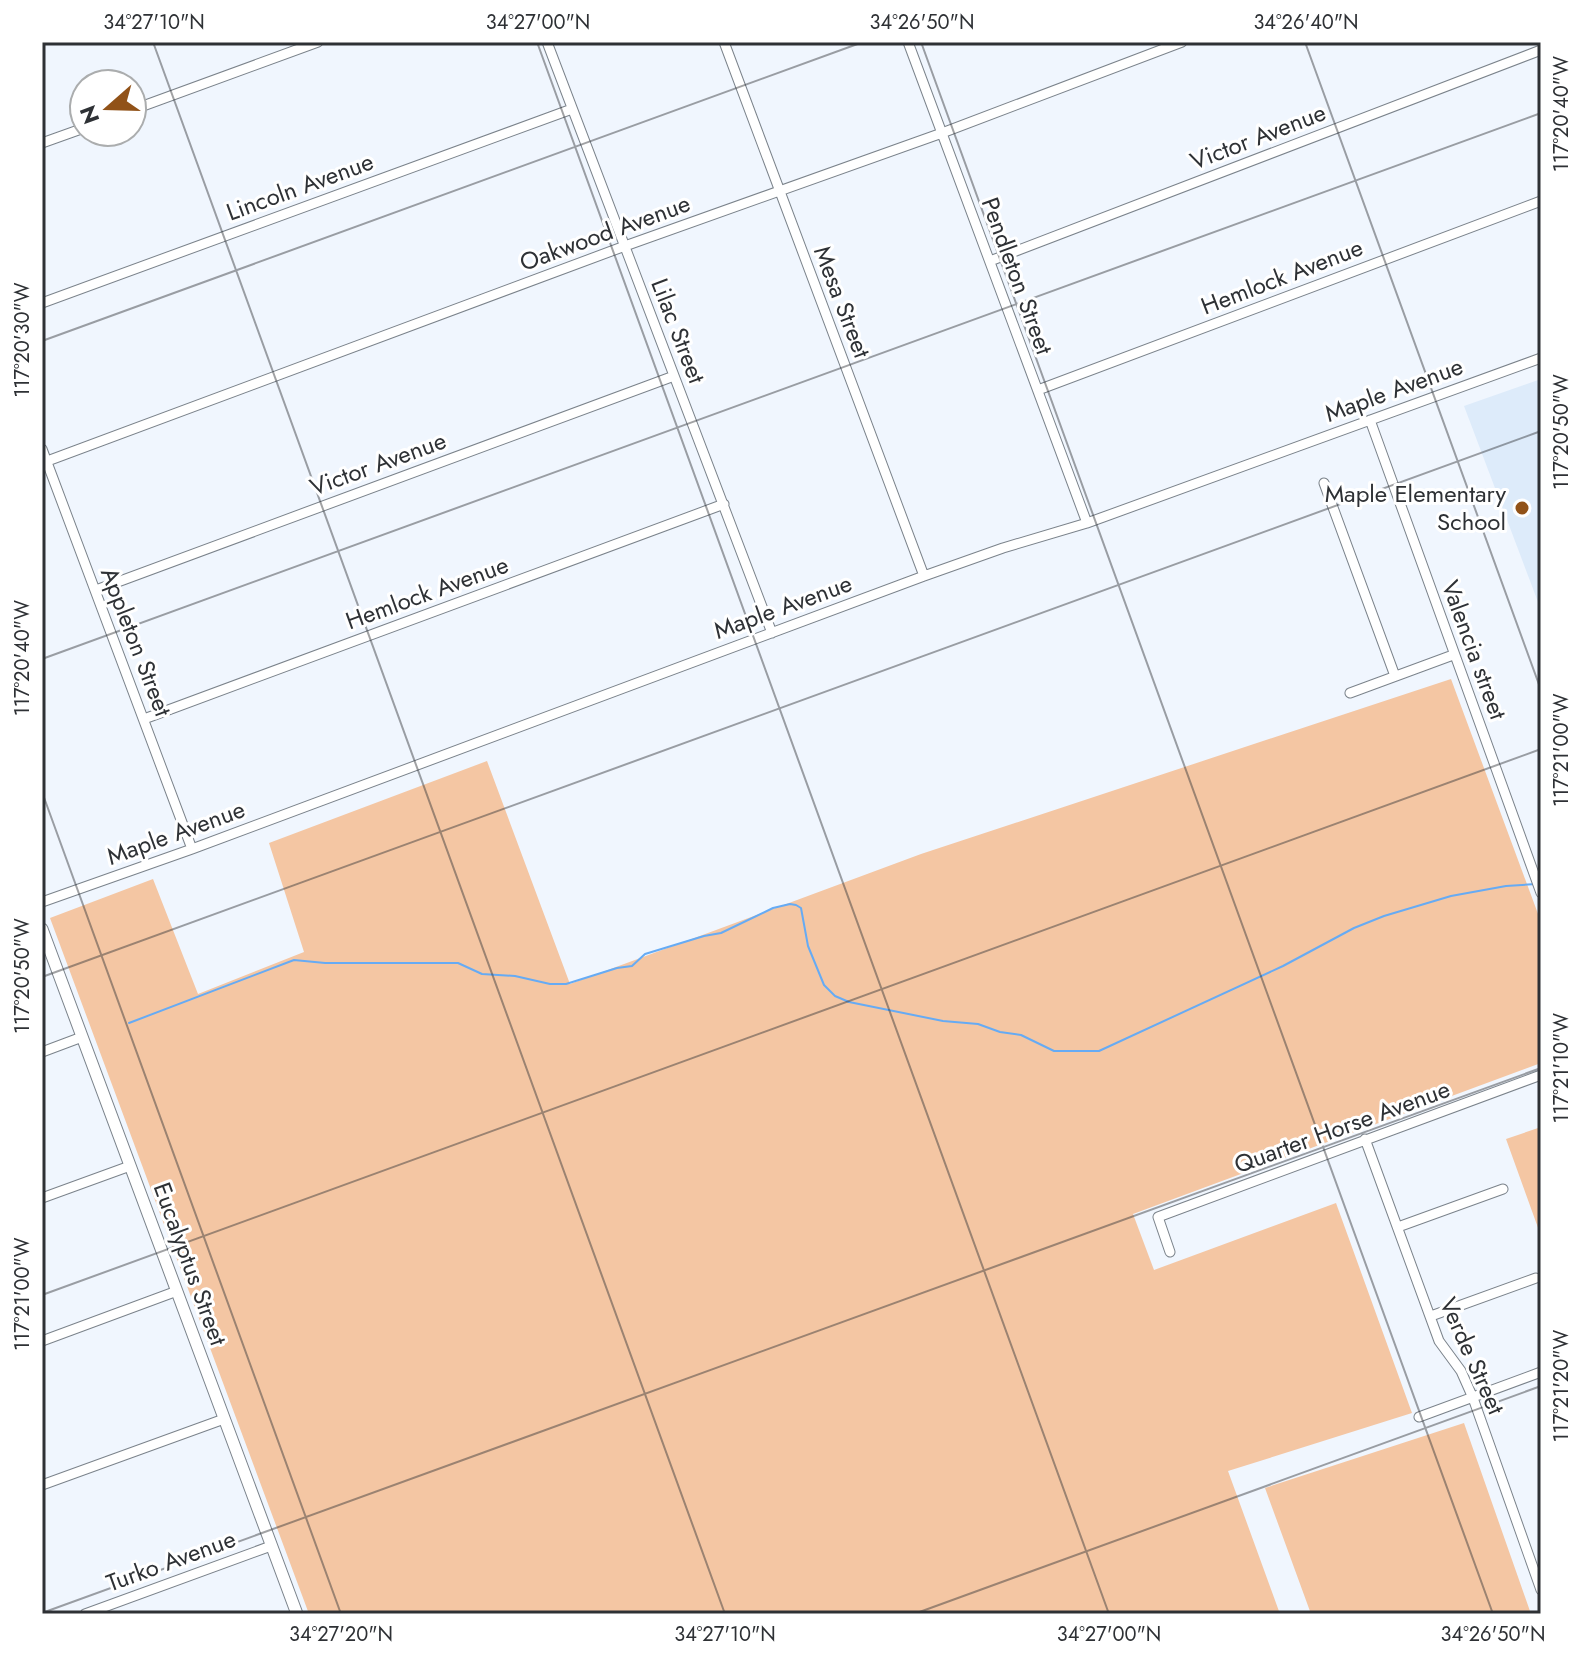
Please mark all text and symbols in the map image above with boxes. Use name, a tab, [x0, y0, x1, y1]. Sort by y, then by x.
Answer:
text: 34°27'10"N	[103, 8, 205, 37]
text: 34°27'00"N	[486, 8, 590, 37]
text: 34°26'50"N	[870, 8, 974, 37]
text: 34°26'40"N	[1253, 8, 1359, 37]
text: 117°20'40"W	[1547, 56, 1576, 172]
north arrow	[68, 68, 148, 148]
street label: Victor Avenue	[1185, 95, 1331, 178]
text: N	[71, 101, 107, 129]
street label: Lincoln Avenue	[221, 144, 378, 229]
street label: Oakwood Avenue	[515, 185, 695, 280]
street label: Pendleton Street	[973, 192, 1062, 360]
street label: Hemlock Avenue	[1196, 230, 1368, 323]
street label: Mesa Street	[805, 241, 880, 363]
street label: Lilac Street	[642, 273, 715, 389]
text: 117°20'30"W	[8, 282, 37, 398]
street label: Maple Avenue	[1320, 348, 1468, 431]
text: 117°20'50"W	[1547, 374, 1576, 490]
street label: Victor Avenue	[305, 423, 451, 504]
place label: Maple Elementary School	[1325, 476, 1506, 539]
marker: Maple Elementary School	[1513, 499, 1531, 517]
street label: Hemlock Avenue	[341, 547, 513, 638]
street label: Appleton Street	[92, 562, 181, 722]
street label: Maple Avenue	[709, 565, 857, 648]
street label: Valencia street	[1433, 575, 1516, 724]
text: 117°20'40"W	[8, 600, 37, 716]
text: 117°21'00"W	[1547, 693, 1576, 807]
street label: Maple Avenue	[102, 791, 250, 874]
text: 117°20'50"W	[8, 918, 37, 1034]
text: 117°21'10"W	[1547, 1013, 1576, 1123]
street label: Quarter Horse Avenue	[1229, 1071, 1455, 1182]
street label: Eucalyptus Street	[145, 1177, 236, 1350]
text: 117°21'00"W	[8, 1237, 37, 1351]
street label: Verde Street	[1431, 1292, 1514, 1420]
text: 117°21'20"W	[1547, 1329, 1576, 1442]
street label: Turko Avenue	[101, 1521, 240, 1600]
text: 34°27'20"N	[289, 1620, 393, 1649]
text: 34°27'10"N	[674, 1620, 776, 1649]
text: 34°27'00"N	[1057, 1620, 1161, 1649]
text: 34°26'50"N	[1441, 1620, 1545, 1649]

